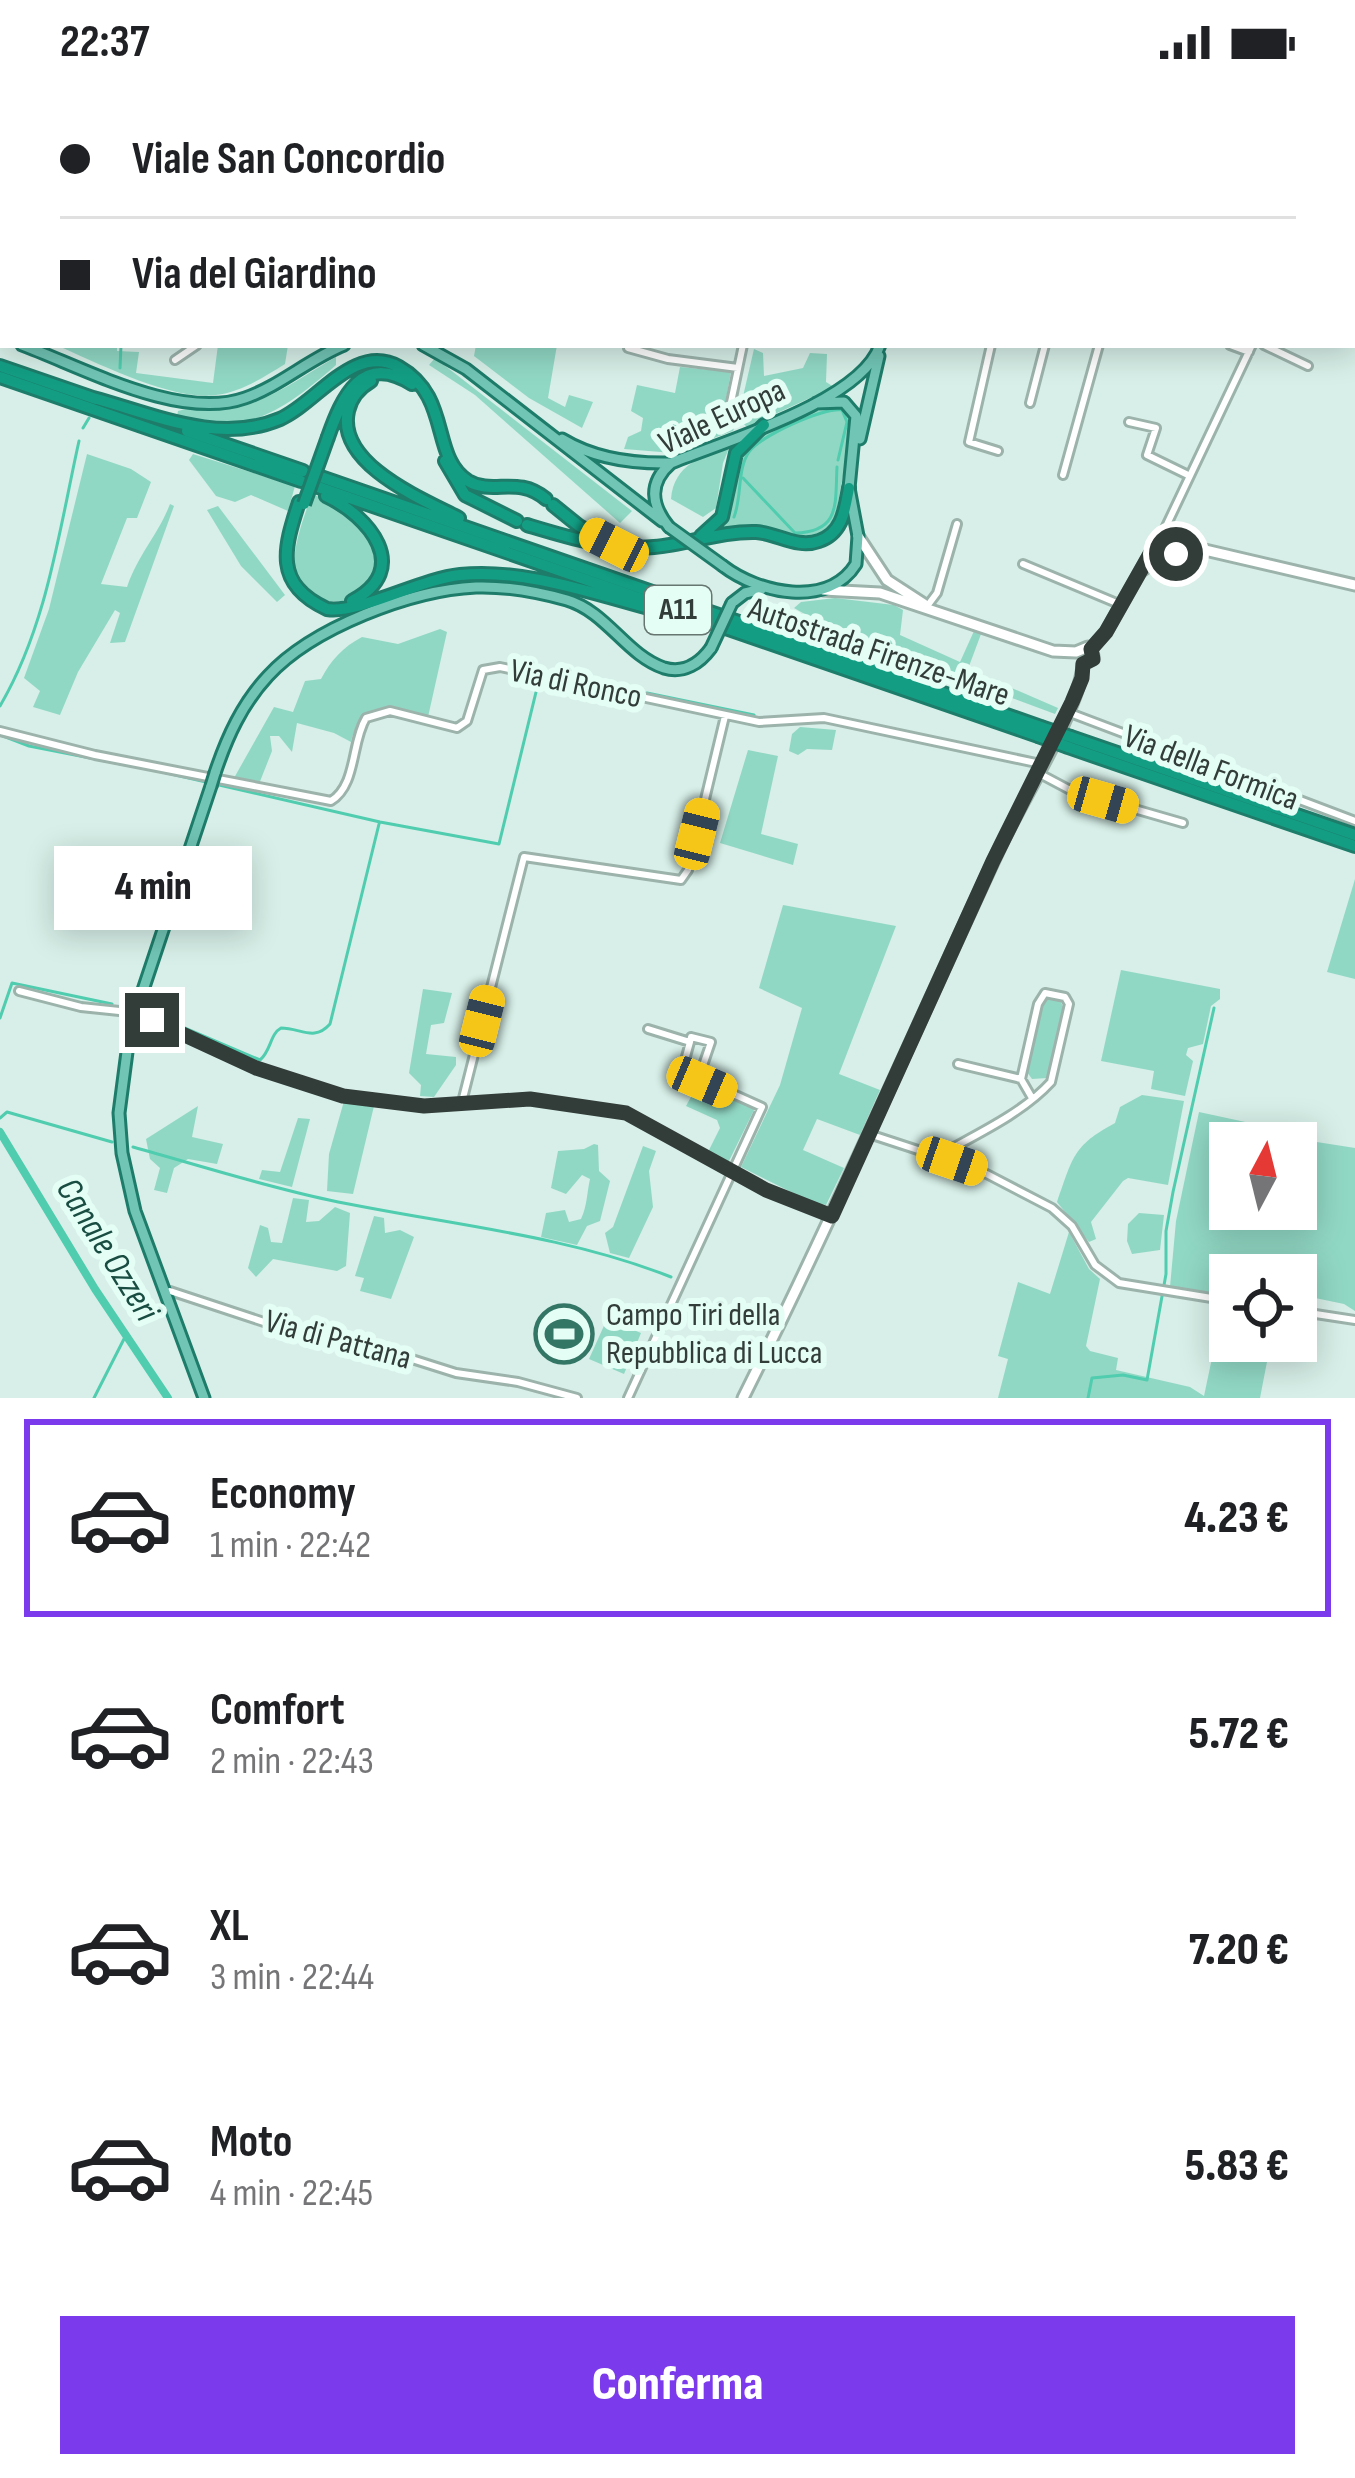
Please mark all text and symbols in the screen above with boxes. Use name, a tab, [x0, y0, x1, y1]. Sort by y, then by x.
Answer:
text: 22:37	[60, 15, 149, 70]
text: Viale San Concordio	[132, 132, 445, 187]
text: Via del Giardino	[132, 247, 377, 302]
street label: Viale Europa	[652, 370, 792, 464]
car	[574, 513, 654, 577]
route start	[1149, 527, 1203, 581]
road number: A11	[645, 586, 711, 634]
street label: Autostrada Firenze-Mare	[742, 588, 1015, 715]
street label: Via di Ronco	[507, 651, 645, 717]
street label: Via della Formica	[1118, 716, 1304, 820]
car	[1063, 773, 1143, 827]
car	[671, 795, 723, 873]
callout: 4 min	[53, 846, 251, 930]
text: 4 min	[114, 864, 192, 911]
car	[456, 982, 508, 1060]
route end	[125, 993, 179, 1047]
car	[662, 1051, 742, 1113]
north arrow	[1209, 1122, 1317, 1230]
map controls	[1209, 1122, 1317, 1362]
car	[912, 1132, 992, 1190]
water label: Canale Ozzeri	[46, 1171, 168, 1331]
button: locate	[1209, 1254, 1317, 1362]
place label: Campo Tiri della Repubblica di Lucca	[606, 1295, 822, 1373]
street label: Via di Pattana	[260, 1301, 416, 1379]
sports icon: Campo Tiri della Repubblica di Lucca	[533, 1303, 595, 1365]
icon: car	[66, 1464, 174, 1572]
text: Economy	[210, 1467, 356, 1522]
text: 4.23 €	[1184, 1491, 1289, 1546]
text: 1 min · 22:42	[210, 1522, 371, 1569]
icon: car	[66, 1680, 174, 1788]
text: Comfort	[210, 1683, 345, 1738]
text: 5.72 €	[1189, 1707, 1289, 1762]
text: 2 min · 22:43	[210, 1738, 374, 1785]
icon: car	[66, 1896, 174, 2004]
text: XL	[210, 1899, 249, 1954]
text: 7.20 €	[1189, 1923, 1289, 1978]
text: 3 min · 22:44	[210, 1954, 374, 2001]
icon: car	[66, 2112, 174, 2220]
text: Moto	[210, 2115, 292, 2170]
text: 5.83 €	[1185, 2139, 1289, 2194]
text: 4 min · 22:45	[210, 2170, 373, 2217]
button: Conferma	[60, 2316, 1295, 2454]

